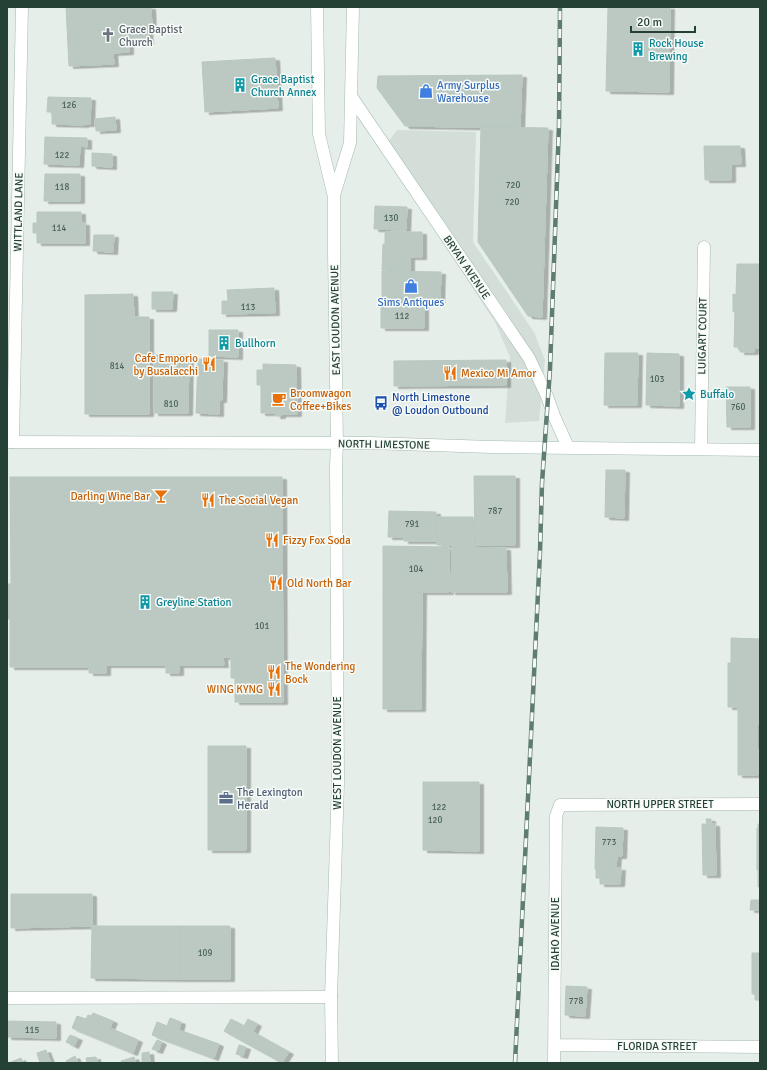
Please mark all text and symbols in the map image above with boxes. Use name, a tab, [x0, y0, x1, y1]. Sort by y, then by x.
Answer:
scale bar	[631, 8, 695, 34]
text: 20 m	[637, 15, 662, 30]
place label: Grace Baptist Church	[119, 23, 182, 49]
church icon: Grace Baptist Church	[100, 27, 116, 43]
place label: Rock House Brewing	[649, 37, 704, 63]
building icon: Rock House Brewing	[630, 41, 646, 57]
place label: Grace Baptist Church Annex	[251, 73, 316, 99]
building icon: Grace Baptist Church Annex	[232, 77, 248, 93]
place label: Army Surplus Warehouse	[437, 79, 500, 105]
shop icon: Army Surplus Warehouse	[418, 83, 434, 99]
house number: 126	[62, 100, 76, 111]
house number: 122	[55, 150, 69, 161]
street label: WITTLAND LANE	[11, 172, 26, 252]
house number: 720	[506, 180, 520, 191]
house number: 118	[55, 182, 69, 193]
house number: 720	[505, 197, 519, 208]
house number: 130	[384, 213, 398, 224]
house number: 114	[52, 223, 66, 234]
street label: BRYAN AVENUE	[440, 233, 493, 302]
street label: EAST LOUDON AVENUE	[328, 265, 343, 375]
shop icon: Sims Antiques	[403, 278, 419, 294]
place label: Sims Antiques	[378, 296, 445, 309]
street label: LUIGART COURT	[695, 297, 710, 375]
house number: 113	[241, 302, 255, 313]
house number: 112	[395, 311, 409, 322]
building icon: Bullhorn	[216, 335, 232, 351]
place label: Bullhorn	[235, 337, 276, 350]
place label: Cafe Emporio by Busalacchi	[134, 352, 198, 378]
restaurant icon: Cafe Emporio by Busalacchi	[201, 356, 217, 372]
house number: 814	[110, 361, 124, 372]
restaurant icon: Mexico Mi Amor	[442, 365, 458, 381]
place label: Mexico Mi Amor	[461, 367, 536, 380]
house number: 103	[650, 374, 664, 385]
place icon: Buffalo	[681, 386, 697, 402]
place label: Broomwagon Coffee+Bikes	[290, 387, 352, 413]
place label: Buffalo	[700, 388, 734, 401]
cafe icon: Broomwagon Coffee+Bikes	[271, 391, 287, 407]
place label: North Limestone @ Loudon Outbound	[392, 391, 489, 417]
bus stop icon: North Limestone @ Loudon Outbound	[373, 395, 389, 411]
house number: 810	[164, 399, 178, 410]
house number: 760	[731, 402, 745, 413]
street label: NORTH LIMESTONE	[338, 437, 430, 452]
bar icon: Darling Wine Bar	[153, 488, 169, 504]
place label: Darling Wine Bar	[70, 490, 150, 503]
restaurant icon: The Social Vegan	[200, 492, 216, 508]
place label: The Social Vegan	[219, 494, 298, 507]
house number: 787	[488, 506, 502, 517]
house number: 791	[405, 519, 419, 530]
restaurant icon: Fizzy Fox Soda	[264, 532, 280, 548]
place label: Fizzy Fox Soda	[283, 534, 351, 547]
house number: 104	[409, 564, 423, 575]
restaurant icon: Old North Bar	[268, 575, 284, 591]
place label: Old North Bar	[287, 577, 352, 590]
building icon: Greyline Station	[137, 594, 153, 610]
place label: Greyline Station	[156, 596, 232, 609]
house number: 101	[255, 621, 269, 632]
place label: The Wondering Bock	[285, 660, 356, 686]
restaurant icon: The Wondering Bock	[266, 664, 282, 680]
restaurant icon: WING KYNG	[266, 681, 282, 697]
place label: WING KYNG	[207, 683, 263, 696]
street label: WEST LOUDON AVENUE	[331, 696, 344, 810]
place label: The Lexington Herald	[237, 786, 303, 812]
office icon: The Lexington Herald	[218, 790, 234, 806]
street label: NORTH UPPER STREET	[606, 798, 714, 811]
house number: 122	[432, 802, 446, 813]
house number: 120	[428, 815, 442, 826]
house number: 773	[602, 837, 616, 848]
street label: IDAHO AVENUE	[549, 897, 562, 971]
house number: 109	[198, 948, 212, 959]
house number: 778	[569, 996, 583, 1007]
house number: 115	[25, 1025, 39, 1036]
street label: FLORIDA STREET	[617, 1040, 698, 1053]

